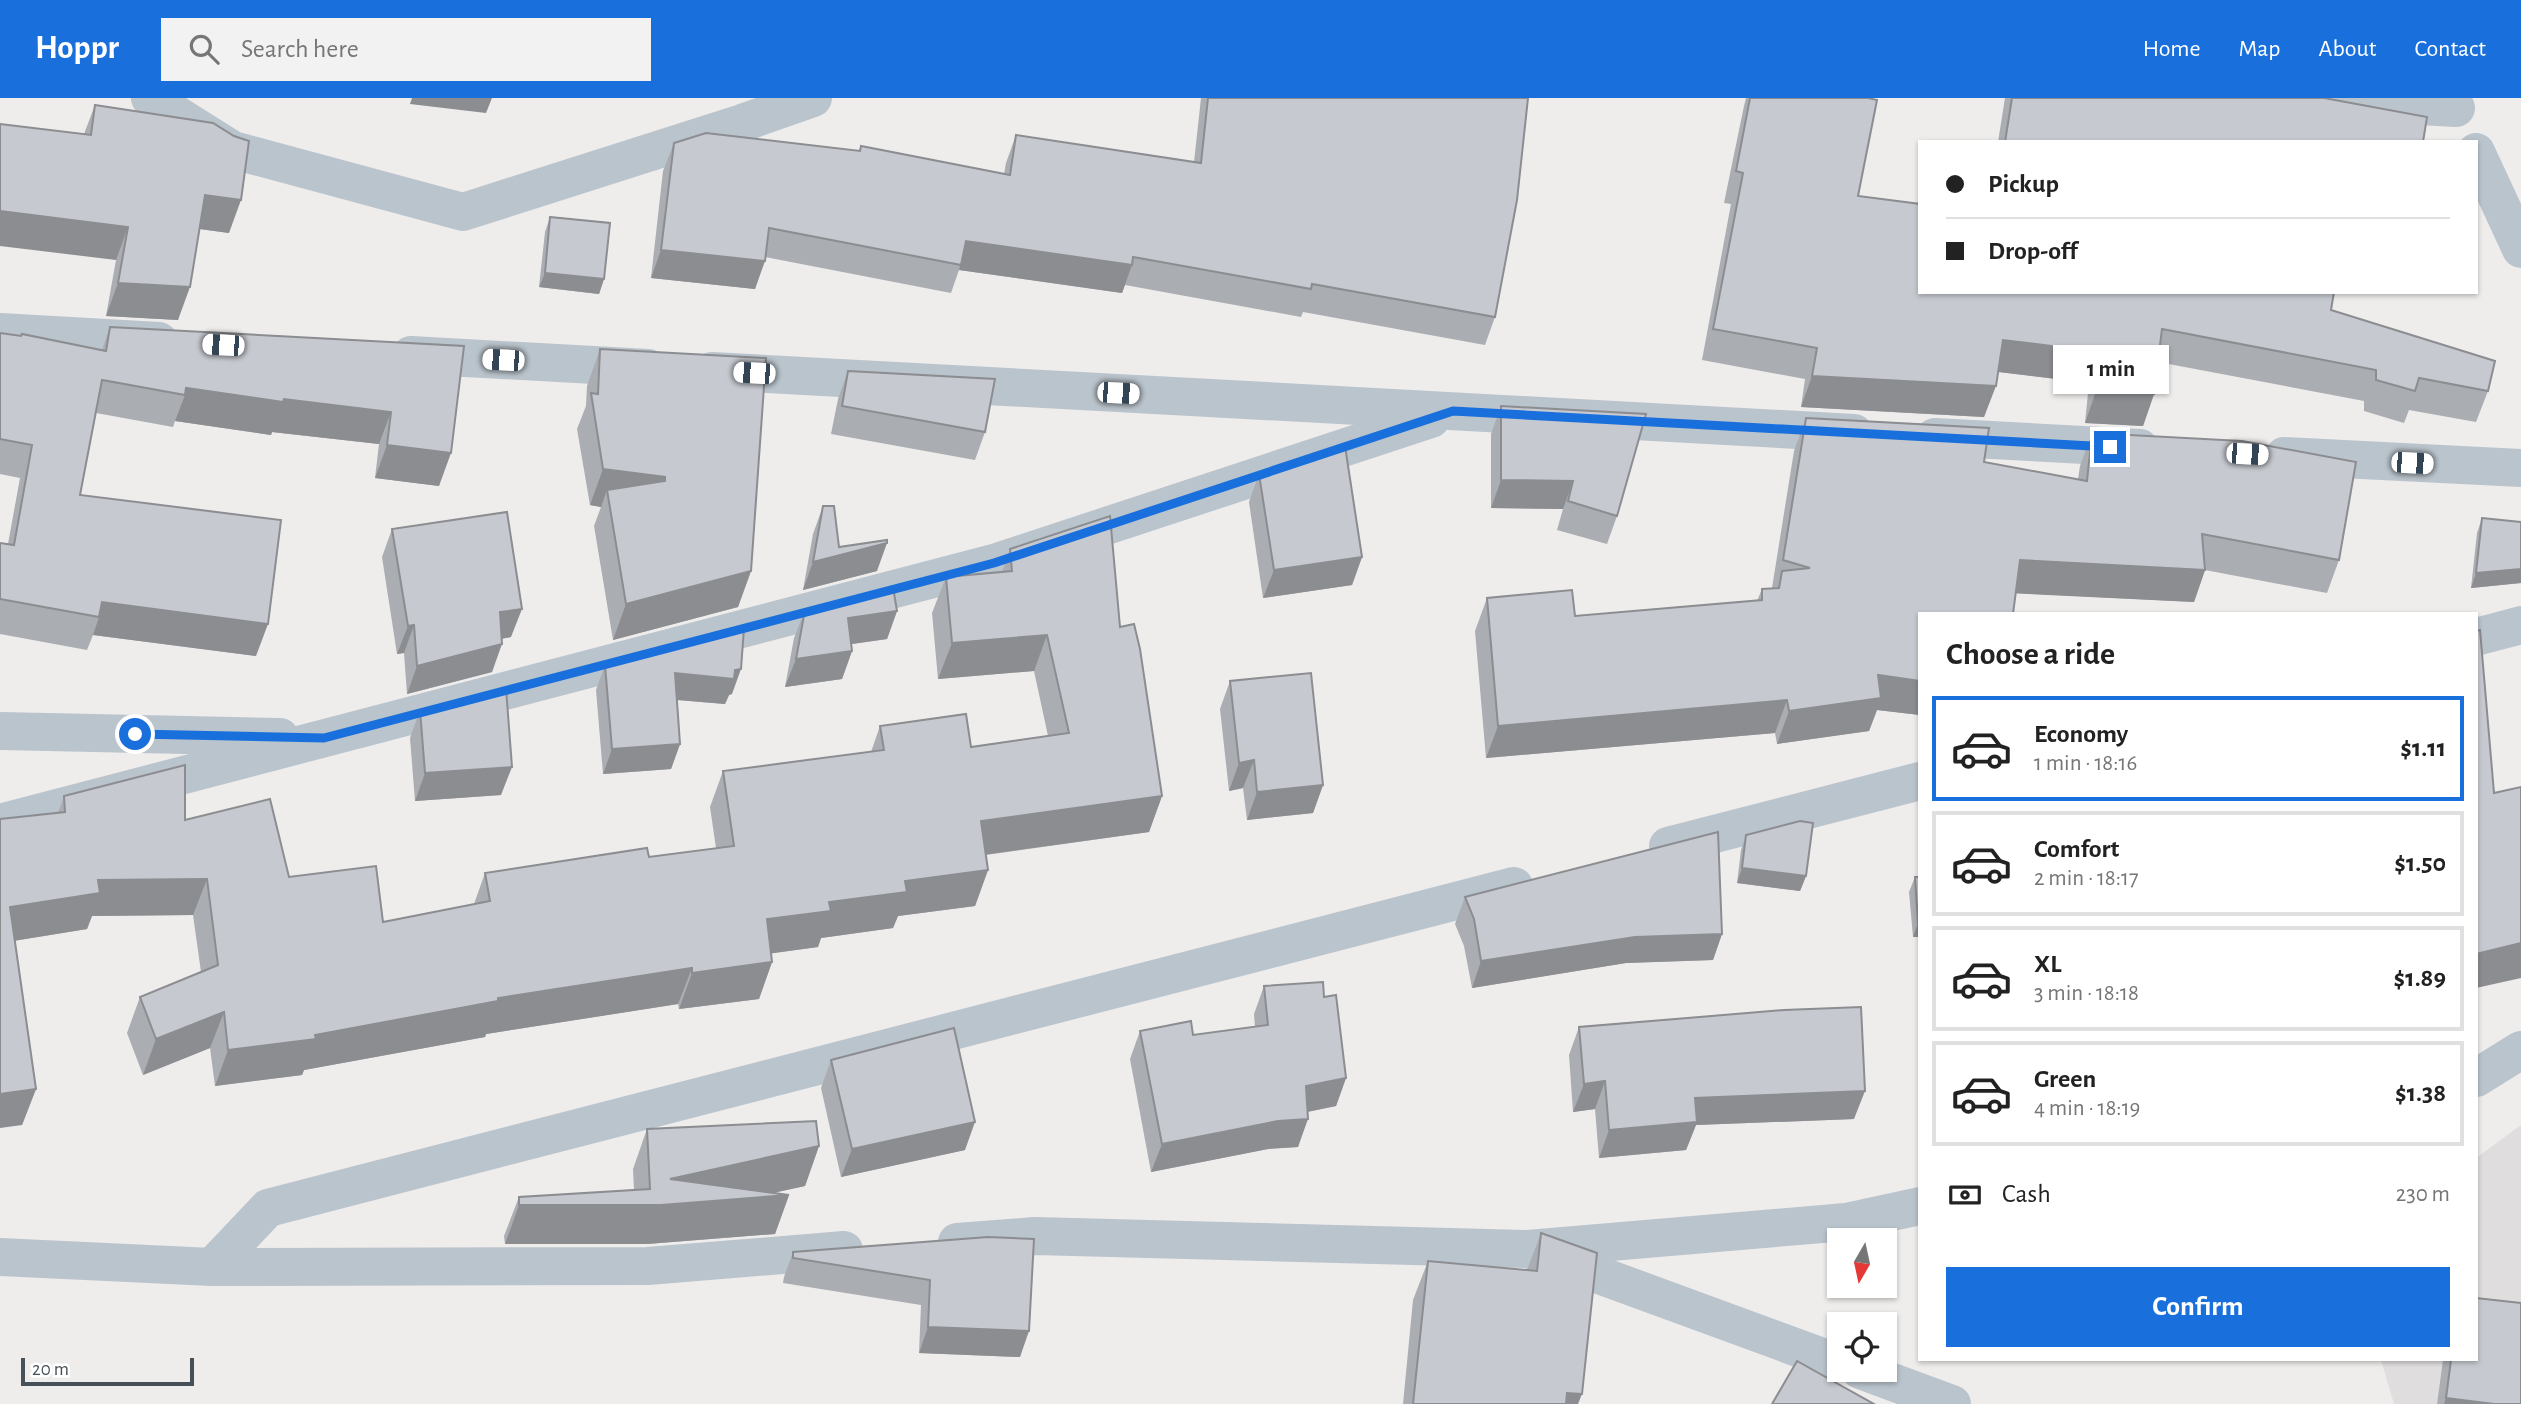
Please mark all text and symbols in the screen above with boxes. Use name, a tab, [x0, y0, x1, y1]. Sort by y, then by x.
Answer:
search box	[161, 18, 651, 81]
icon: search	[185, 30, 223, 68]
text: Hoppr	[35, 32, 119, 65]
text: Search here	[241, 36, 359, 62]
text: Home	[2143, 37, 2201, 61]
text: Map	[2239, 37, 2281, 61]
text: About	[2319, 37, 2376, 61]
text: Contact	[2414, 37, 2486, 61]
text: Pickup	[1988, 171, 2059, 197]
text: Drop-off	[1988, 238, 2077, 264]
car	[202, 333, 245, 357]
callout: 1 min	[2052, 345, 2168, 394]
car	[482, 348, 525, 372]
text: 1 min	[2087, 358, 2135, 381]
car	[733, 361, 776, 385]
car	[1097, 381, 1140, 405]
route end	[2094, 431, 2126, 463]
car	[2226, 442, 2269, 466]
car	[2391, 451, 2434, 475]
text: Choose a ride	[1946, 638, 2115, 670]
icon: car	[1950, 717, 2013, 780]
route start	[119, 718, 151, 750]
text: Economy	[2034, 721, 2128, 747]
text: $1.11	[2400, 735, 2446, 761]
text: 1 min · 18:16	[2034, 752, 2137, 775]
icon: car	[1950, 832, 2013, 895]
text: Comfort	[2034, 836, 2119, 862]
text: $1.50	[2394, 850, 2446, 876]
text: 2 min · 18:17	[2034, 867, 2139, 890]
icon: car	[1950, 947, 2013, 1010]
text: XL	[2034, 951, 2061, 977]
text: $1.89	[2394, 965, 2446, 991]
text: 3 min · 18:18	[2034, 982, 2139, 1005]
icon: car	[1950, 1062, 2013, 1125]
text: Green	[2034, 1066, 2096, 1092]
text: $1.38	[2395, 1080, 2446, 1106]
text: 4 min · 18:19	[2034, 1097, 2140, 1120]
icon: cash	[1946, 1176, 1984, 1214]
text: Cash	[2002, 1181, 2051, 1207]
text: 230 m	[2396, 1183, 2450, 1206]
north arrow	[1827, 1228, 1897, 1298]
map controls	[1827, 1228, 1897, 1382]
button: Confirm	[1946, 1267, 2450, 1347]
button: locate	[1827, 1312, 1897, 1382]
scale bar	[21, 1355, 194, 1387]
text: 20 m	[32, 1360, 69, 1379]

